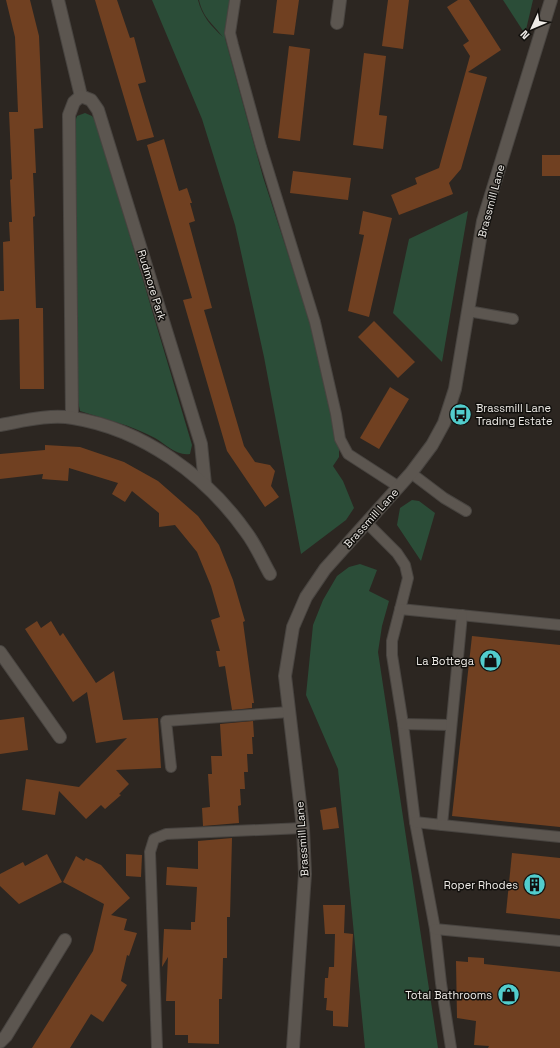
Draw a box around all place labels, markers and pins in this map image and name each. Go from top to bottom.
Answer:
bus stop icon: Brassmill Lane Trading Estate [447,401,473,427]
place label: Brassmill Lane Trading Estate [476,401,552,428]
shop icon: La Bottega [477,648,503,674]
place label: La Bottega [416,654,475,668]
building icon: Roper Rhodes [521,872,547,898]
place label: Roper Rhodes [444,878,518,892]
shop icon: Total Bathrooms [495,982,521,1008]
place label: Total Bathrooms [405,988,492,1002]

